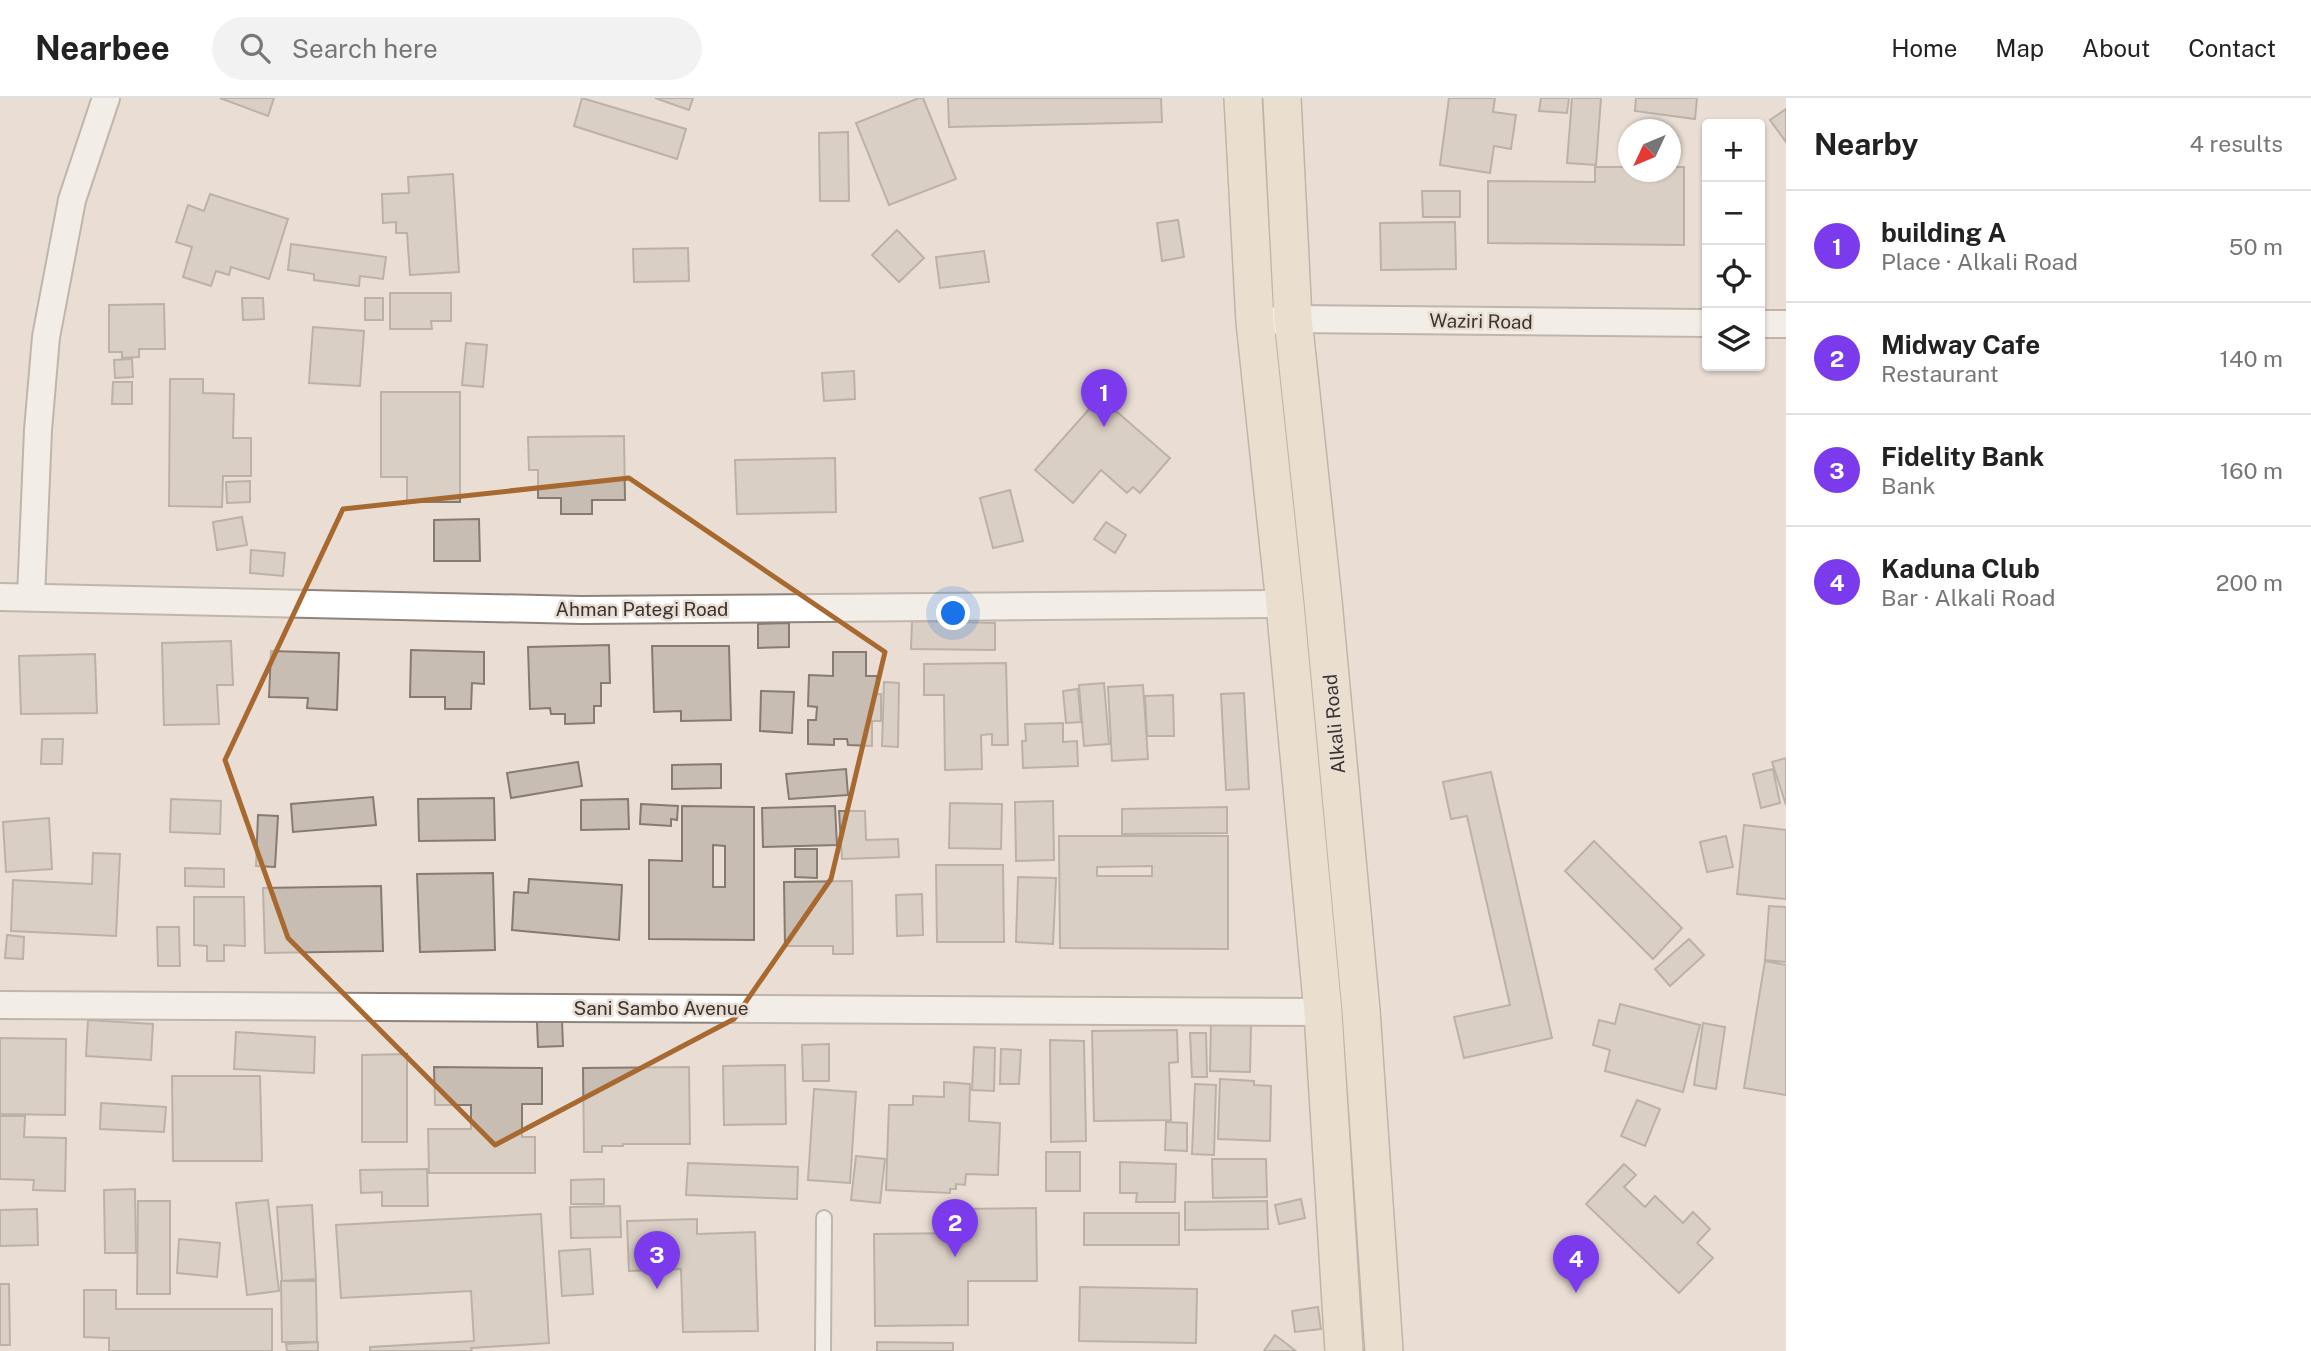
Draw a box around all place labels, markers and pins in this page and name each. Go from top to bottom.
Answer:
pin: 1 [1081,369,1127,427]
pin: 2 [932,1199,978,1257]
pin: 3 [634,1231,680,1289]
pin: 4 [1553,1235,1599,1293]

